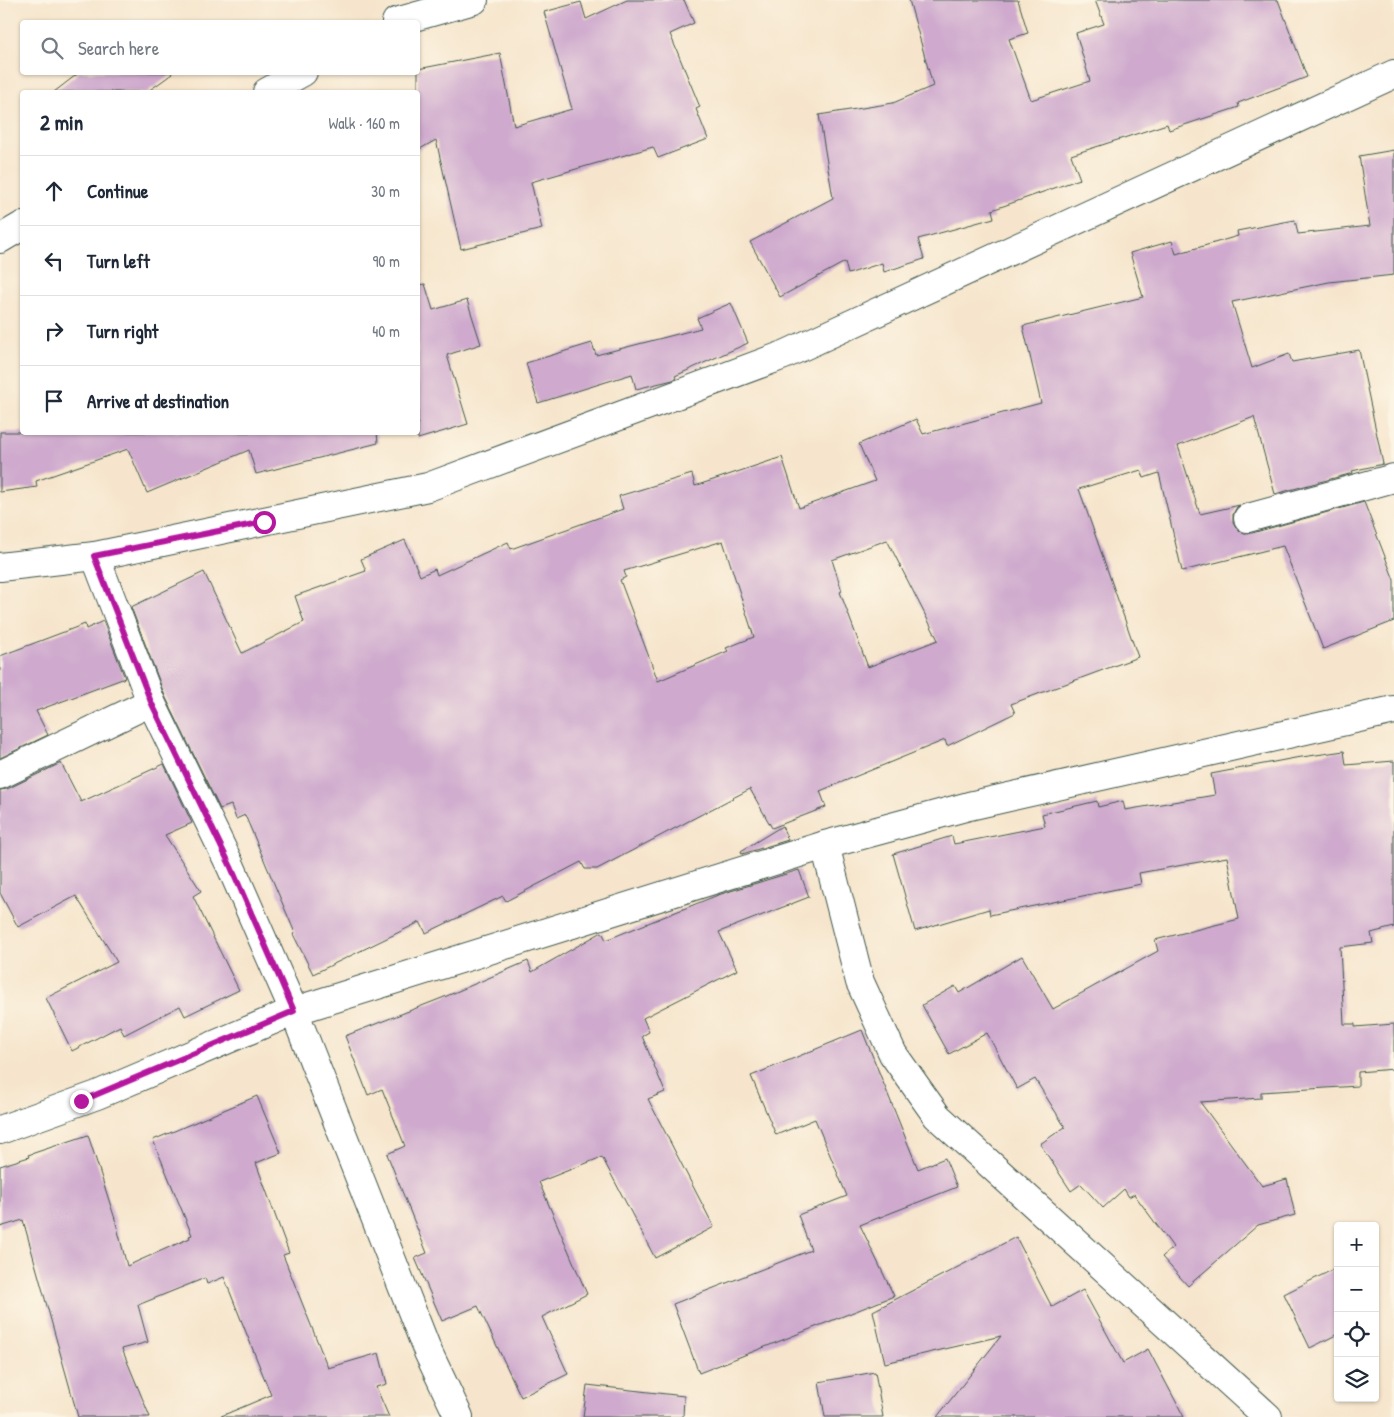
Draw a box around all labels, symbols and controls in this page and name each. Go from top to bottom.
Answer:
search box [20,20,420,75]
icon: search [38,34,66,62]
text: Search here [78,35,159,61]
text: 2 min [40,108,83,137]
text: Walk · 160 m [328,112,400,134]
icon: ahead [40,177,68,205]
text: Continue [87,178,148,204]
text: 30 m [371,180,400,202]
icon: left [40,247,68,275]
text: Turn left [87,248,150,274]
text: 90 m [372,250,400,272]
icon: right [40,317,68,345]
text: Turn right [87,318,158,344]
text: 40 m [372,320,400,342]
icon: arrive [40,387,68,415]
text: Arrive at destination [87,388,229,414]
route start [253,511,276,534]
route end [70,1090,93,1113]
map controls [1334,1222,1379,1402]
button: + [1334,1222,1379,1267]
button: − [1334,1267,1379,1312]
button: locate [1334,1312,1379,1357]
button: layers [1334,1357,1379,1402]

